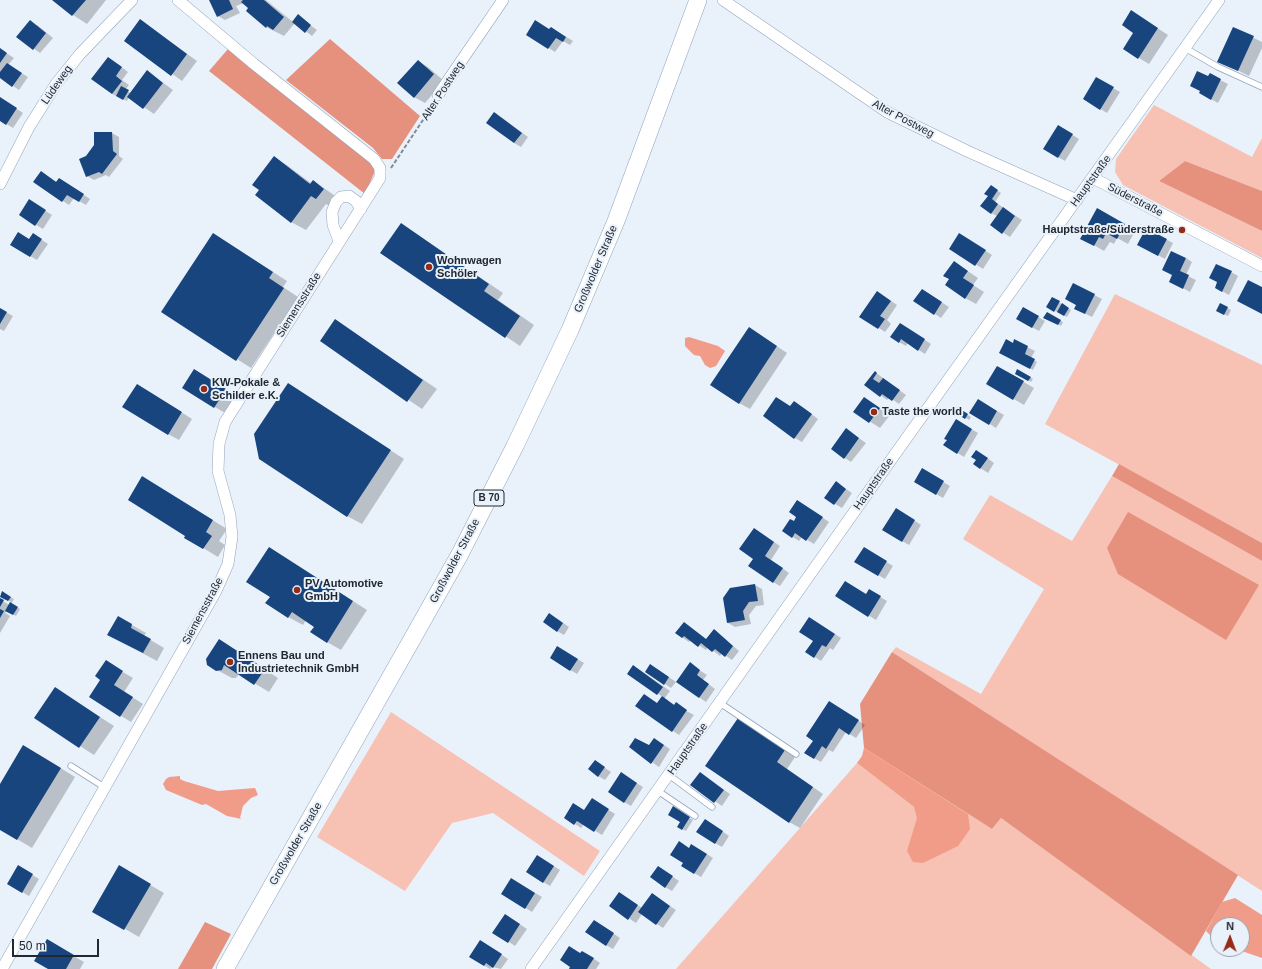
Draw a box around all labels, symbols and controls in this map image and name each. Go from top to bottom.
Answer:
street label: Alter Postweg [419,59,467,123]
street label: Lüdeweg [39,63,75,107]
street label: Alter Postweg [870,97,936,141]
street label: Hauptstraße [1068,153,1114,209]
street label: Süderstraße [1105,180,1165,220]
street label: Großwolder Straße [572,223,620,315]
place label: Hauptstraße/Süderstraße [1043,223,1174,237]
marker: Hauptstraße/Süderstraße [1177,225,1187,235]
place label: Wohnwagen Schöler [437,254,502,280]
marker: Wohnwagen Schöler [424,262,434,272]
street label: Siemensstraße [274,270,324,340]
place label: KW-Pokale & Schilder e.K. [212,376,280,402]
marker: KW-Pokale & Schilder e.K. [199,384,209,394]
place label: Taste the world [882,405,962,419]
marker: Taste the world [869,407,879,417]
street label: Hauptstraße [851,455,897,513]
road number: B 70 [474,490,504,506]
street label: Großwolder Straße [427,517,483,605]
street label: Siemensstraße [180,575,226,647]
place label: PV Automotive GmbH [305,577,383,603]
marker: PV Automotive GmbH [292,585,302,595]
place label: Ennens Bau und Industrietechnik GmbH [238,649,359,675]
marker: Ennens Bau und Industrietechnik GmbH [225,657,235,667]
street label: Hauptstraße [665,720,711,778]
street label: Großwolder Straße [267,800,325,888]
north arrow [1210,917,1250,957]
text: N [1226,920,1234,932]
scale bar [14,931,101,957]
text: 50 m [19,939,46,953]

